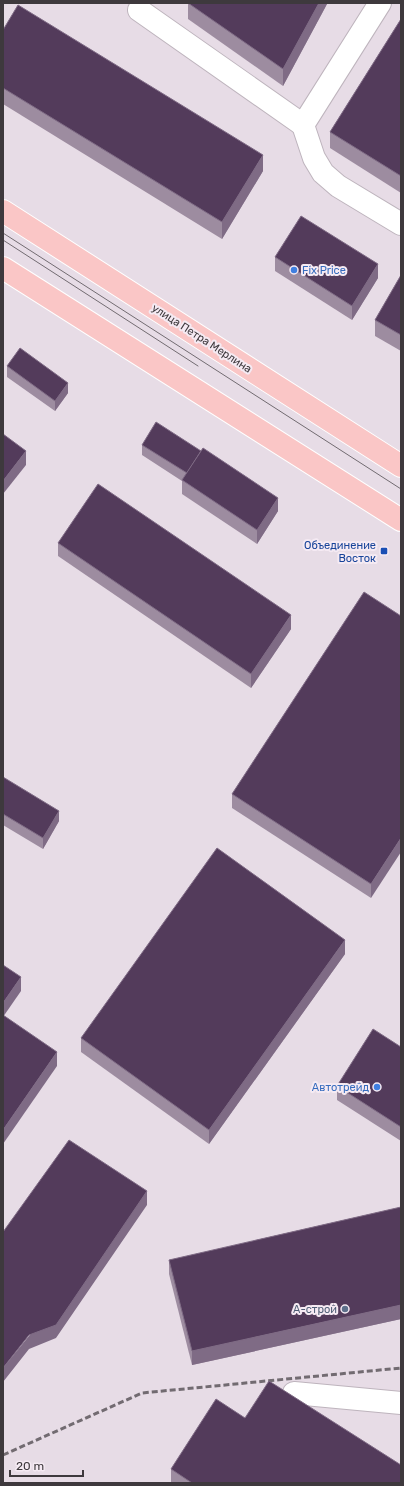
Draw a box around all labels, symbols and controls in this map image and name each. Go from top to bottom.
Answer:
place label: Fix Price [302,264,346,277]
marker: Fix Price [289,265,299,275]
street label: улица Петра Мерлина [149,301,254,376]
place label: Объединение Восток [304,539,376,565]
marker: Объединение Восток [379,546,389,556]
place label: Автотрейд [312,1081,369,1094]
marker: Автотрейд [372,1082,382,1092]
place label: А-строй [293,1303,337,1316]
marker: А-строй [340,1304,350,1314]
scale bar [10,1452,83,1478]
text: 20 m [16,1459,44,1473]

